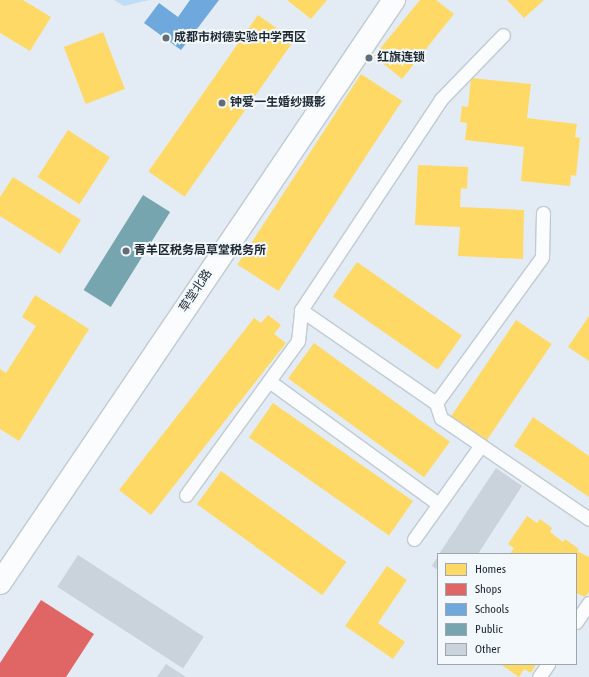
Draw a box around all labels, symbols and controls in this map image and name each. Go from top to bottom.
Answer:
place label: 成都市树德实验中学西区 [174,31,306,45]
marker: 成都市树德实验中学西区 [161,33,171,43]
place label: 红旗连锁 [377,51,425,65]
marker: 红旗连锁 [364,53,374,63]
place label: 钟爱一生婚纱摄影 [230,96,326,110]
marker: 钟爱一生婚纱摄影 [217,98,227,108]
place label: 青羊区税务局草堂税务所 [134,244,266,258]
marker: 青羊区税务局草堂税务所 [121,246,131,256]
street label: 草堂北路 [177,267,215,315]
legend [437,553,577,665]
text: Homes [475,562,506,576]
text: Shops [475,582,501,596]
text: Schools [475,602,509,616]
text: Public [475,622,503,636]
text: Other [475,642,500,656]

